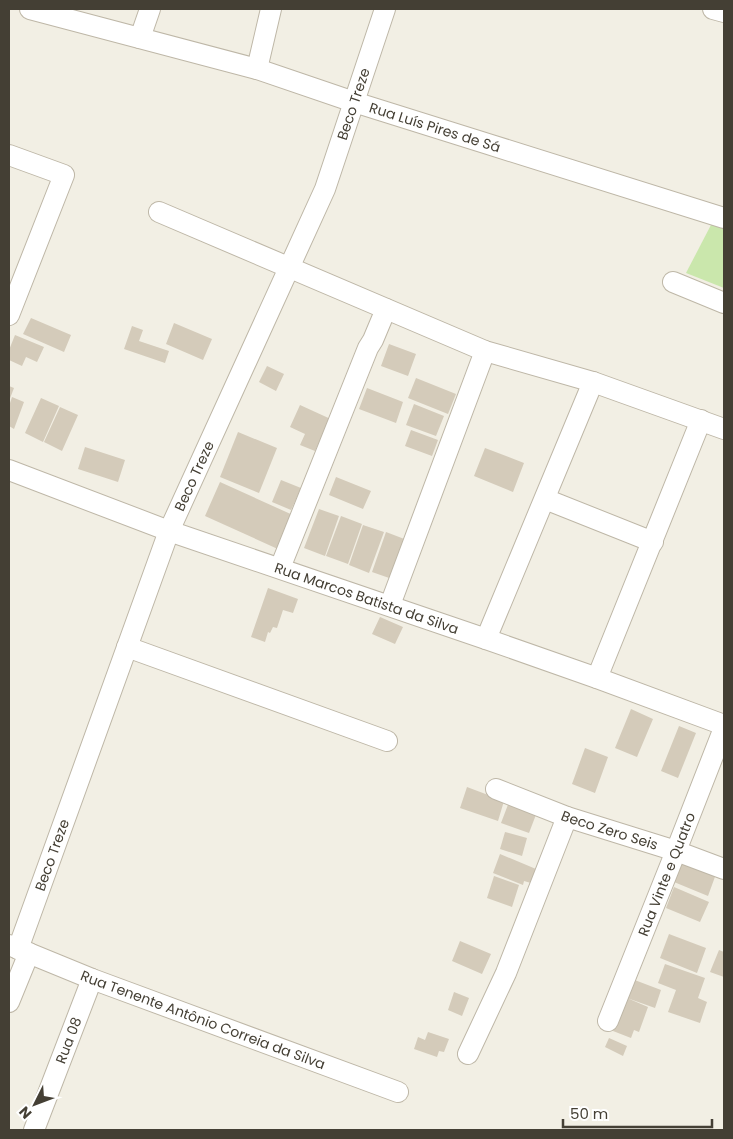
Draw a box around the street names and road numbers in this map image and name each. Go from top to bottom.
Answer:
street label: Beco Treze [332,65,375,143]
street label: Rua Luís Pires de Sá [367,97,503,157]
street label: Beco Treze [169,437,219,514]
street label: Rua Marcos Batista da Silva [272,558,461,639]
street label: Beco Zero Seis [558,806,661,855]
street label: Rua Vinte e Quatro [633,810,700,939]
street label: Beco Treze [30,816,74,894]
street label: Rua Tenente Antônio Correia da Silva [78,965,328,1074]
street label: Rua 08 [50,1014,86,1067]

